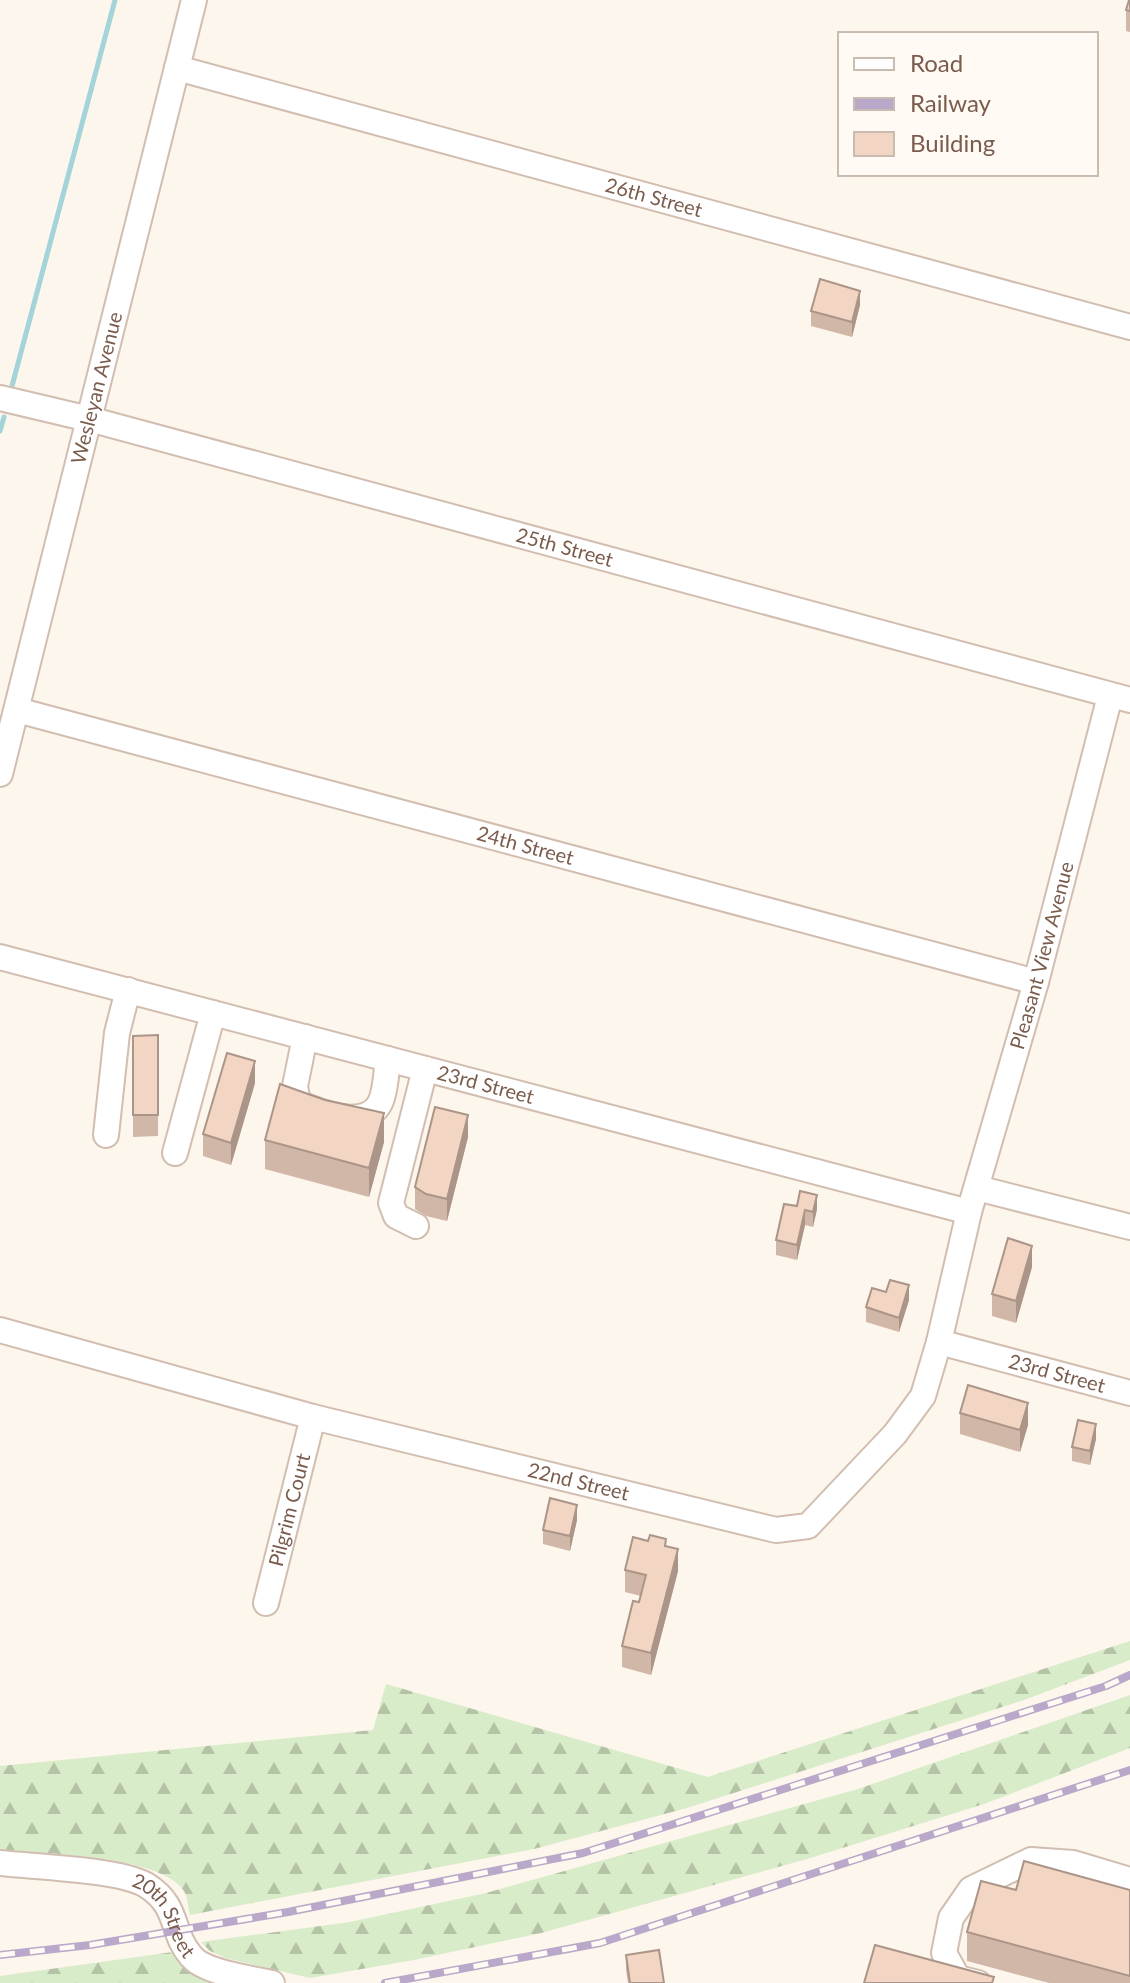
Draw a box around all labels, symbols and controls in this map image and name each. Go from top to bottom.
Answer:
legend [838,32,1098,176]
text: Road [910,48,963,77]
text: Railway [910,88,992,117]
text: Building [910,128,995,157]
street label: 26th Street [603,172,705,221]
street label: Wesleyan Avenue [65,309,126,466]
street label: 25th Street [514,522,616,571]
street label: 24th Street [474,820,577,869]
street label: Pleasant View Avenue [1004,859,1078,1052]
street label: 23rd Street [435,1060,537,1108]
street label: 23rd Street [1006,1348,1108,1397]
street label: Pilgrim Court [263,1451,314,1569]
street label: 22nd Street [526,1457,632,1505]
street label: 20th Street [129,1867,201,1962]

